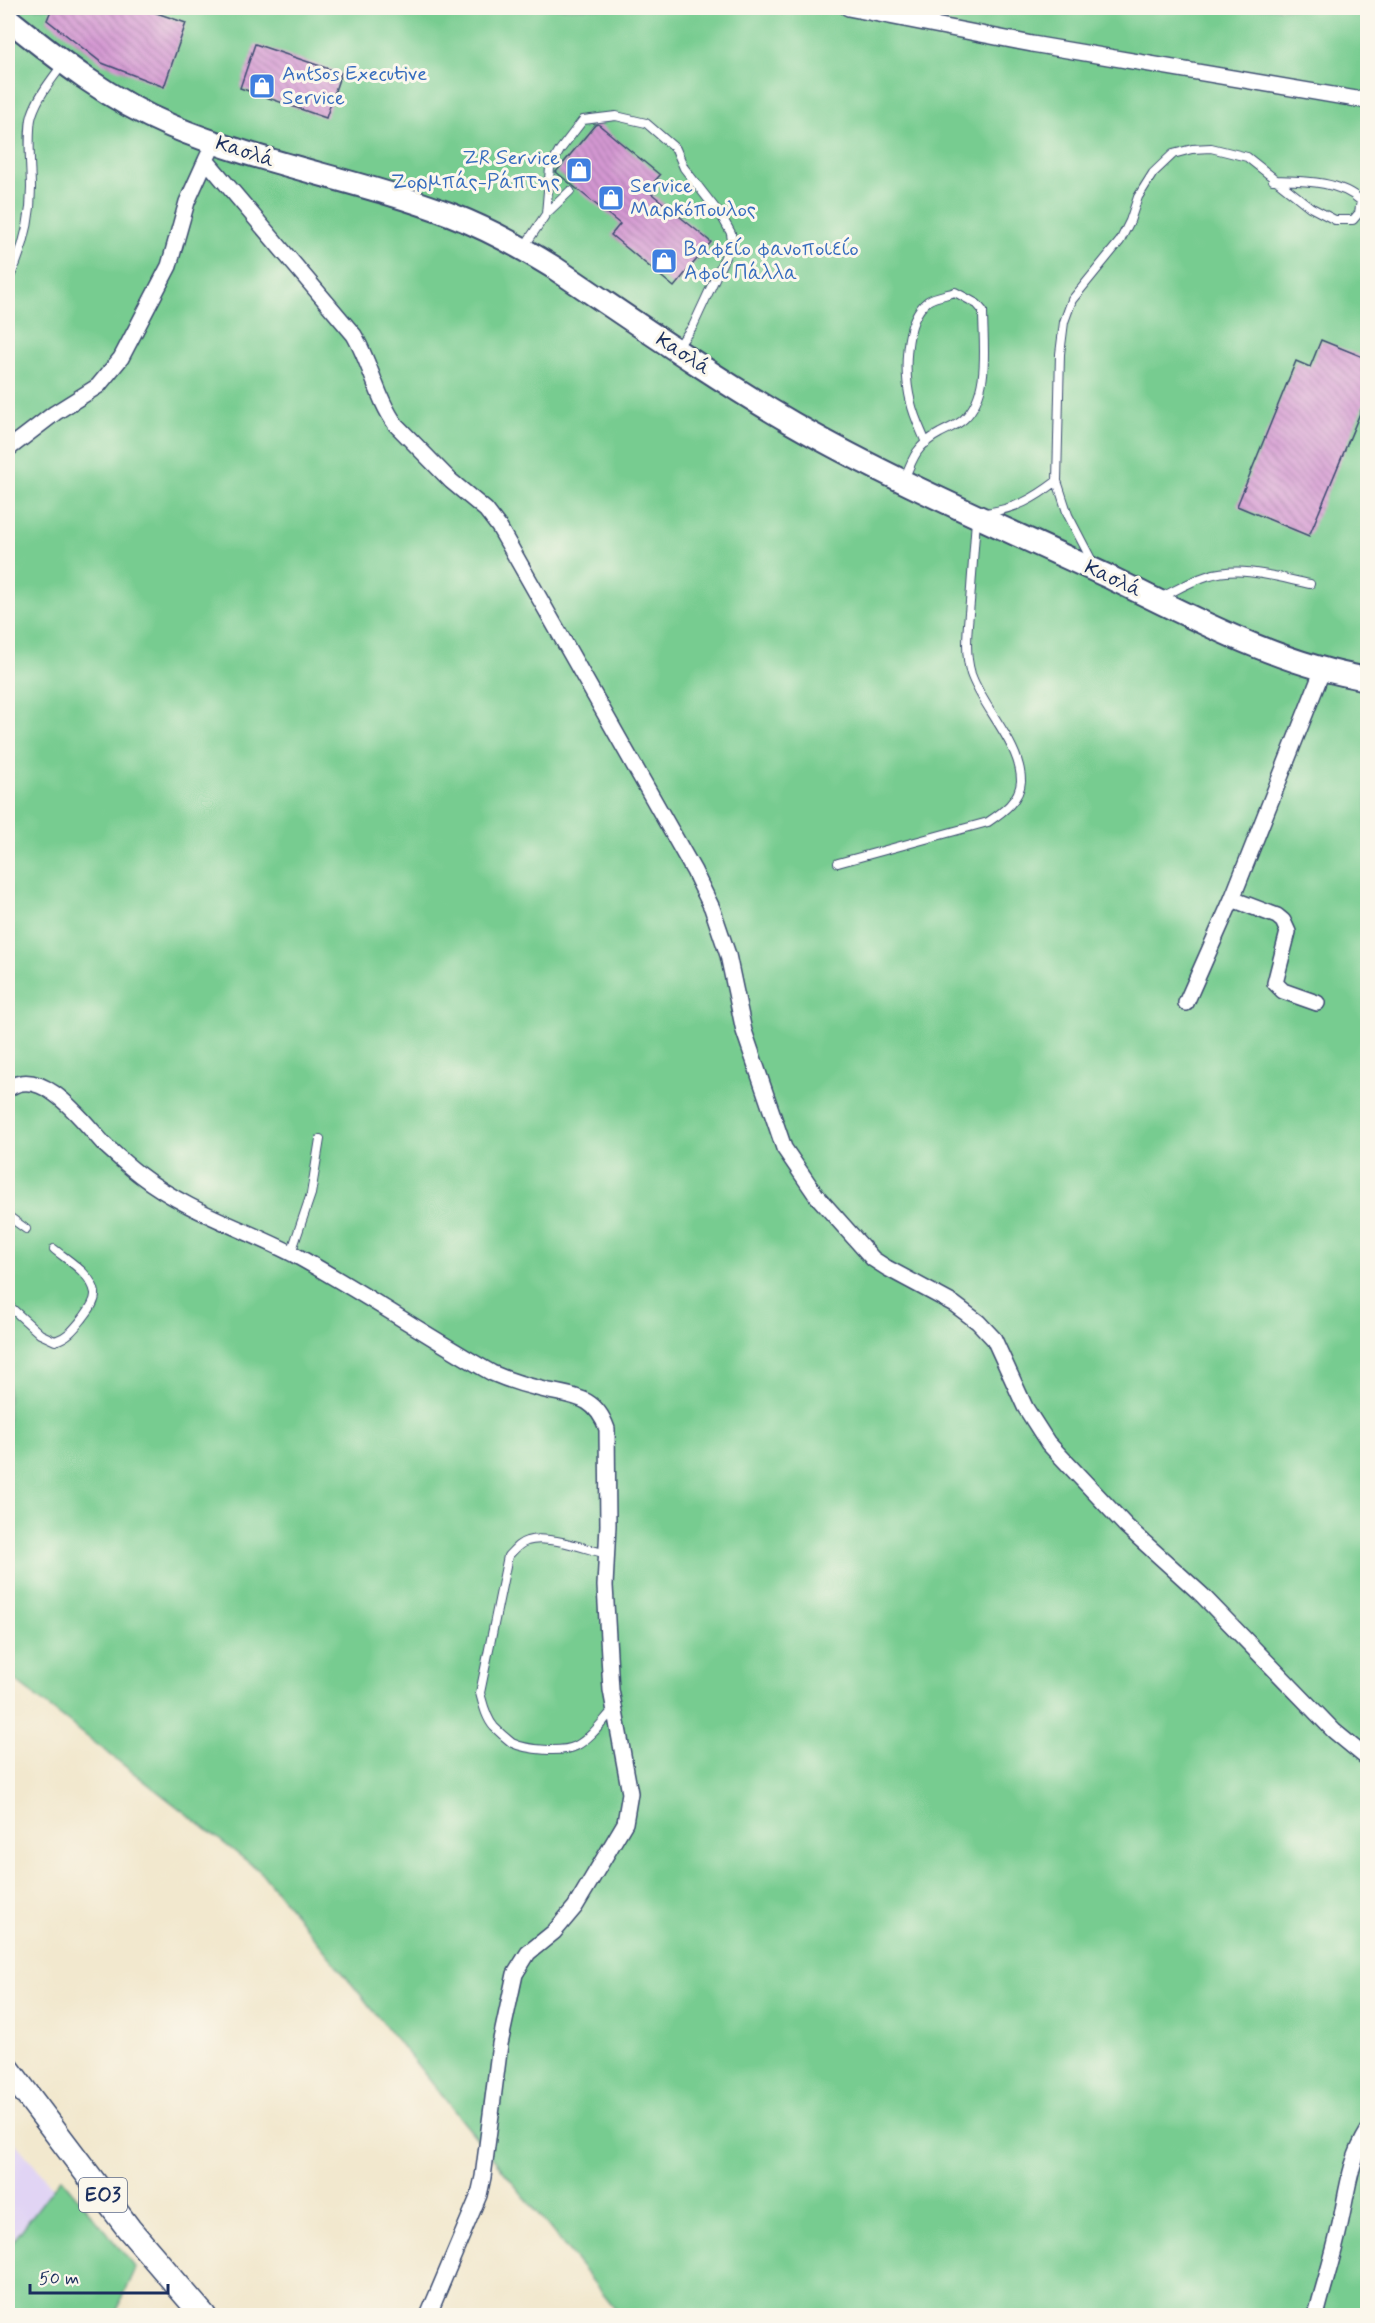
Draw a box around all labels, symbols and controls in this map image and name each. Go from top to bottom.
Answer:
place label: Antsos Executive Service [282,60,427,112]
shop icon: Antsos Executive Service [247,71,277,101]
street label: Κασλά [212,129,278,175]
place label: ZR Service Ζορμπάς-Ράπτης [391,144,560,196]
shop icon: ZR Service Ζορμπάς-Ράπτης [564,155,594,185]
place label: Service Μαρκόπουλος [630,172,756,224]
shop icon: Service Μαρκόπουλος [596,183,626,213]
place label: Βαφείο φανοποιείο Αφοί Πάλλα [684,235,859,287]
shop icon: Βαφείο φανοποιείο Αφοί Πάλλα [649,246,679,276]
street label: Κασλά [650,326,716,382]
street label: Κασλά [1080,554,1146,604]
road number: ΕΟ3 [79,2178,127,2212]
scale bar [30,2257,168,2295]
text: 50 m [39,2267,79,2291]

